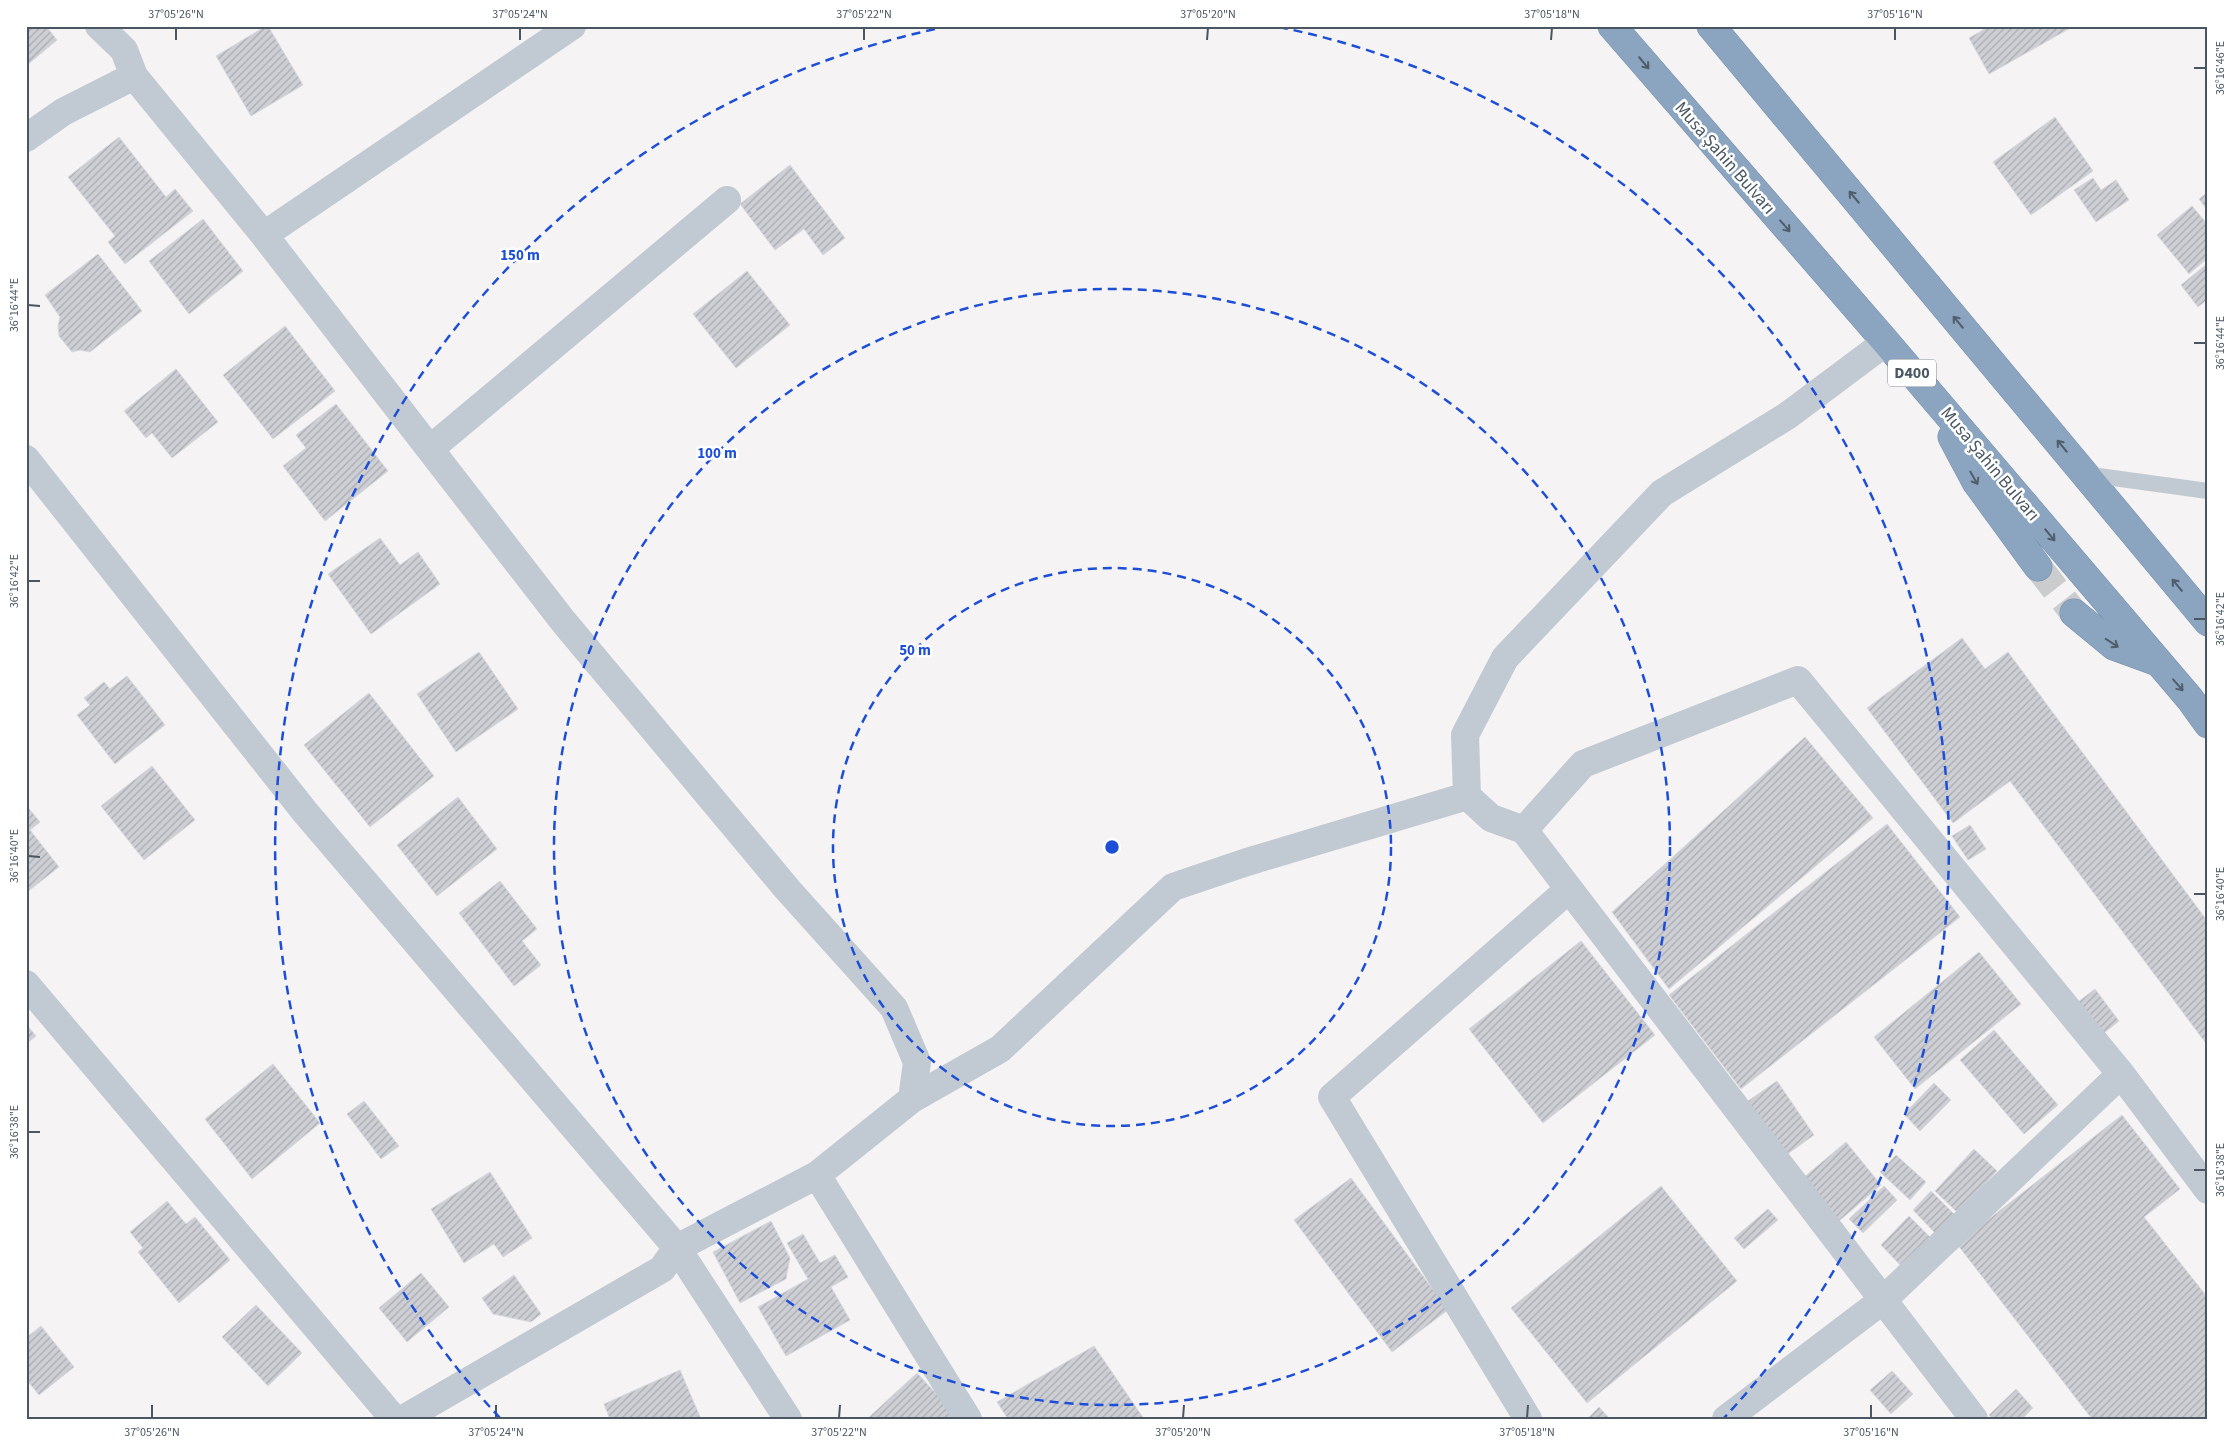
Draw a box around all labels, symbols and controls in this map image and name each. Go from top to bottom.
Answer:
text: 37°05'26"N [148,6,204,23]
text: 37°05'24"N [492,6,548,23]
text: 37°05'22"N [836,6,892,23]
text: 37°05'20"N [1180,6,1236,23]
text: 37°05'18"N [1524,6,1580,23]
text: 37°05'16"N [1867,6,1923,23]
text: 36°16'46"E [2212,41,2229,95]
one-way arrow [1638,57,1649,70]
street label: Musa Şahin Bulvarı [1669,96,1781,220]
one-way arrow [1848,191,1859,204]
one-way arrow [1779,219,1790,232]
text: 150 m [500,245,540,266]
text: 36°16'44"E [6,278,23,332]
one-way arrow [1952,315,1963,328]
text: 36°16'44"E [2212,316,2229,370]
road number: D400 [1888,359,1936,386]
street label: Musa Şahin Bulvarı [1935,401,2045,527]
one-way arrow [2056,440,2067,453]
text: 100 m [697,443,737,464]
one-way arrow [1970,471,1980,485]
one-way arrow [2045,528,2056,541]
text: 36°16'42"E [6,554,23,608]
one-way arrow [2171,579,2182,592]
text: 36°16'42"E [2212,592,2229,646]
one-way arrow [2104,639,2118,649]
text: 50 m [899,640,931,661]
one-way arrow [2173,678,2184,691]
text: 36°16'40"E [6,829,23,883]
centre of rings [1103,838,1121,856]
text: 36°16'40"E [2212,867,2229,921]
text: 36°16'38"E [6,1105,23,1159]
text: 36°16'38"E [2212,1143,2229,1197]
text: 37°05'26"N [124,1424,180,1441]
text: 37°05'24"N [468,1424,524,1441]
text: 37°05'22"N [811,1424,867,1441]
text: 37°05'20"N [1155,1424,1211,1441]
text: 37°05'18"N [1499,1424,1555,1441]
text: 37°05'16"N [1843,1424,1899,1441]

